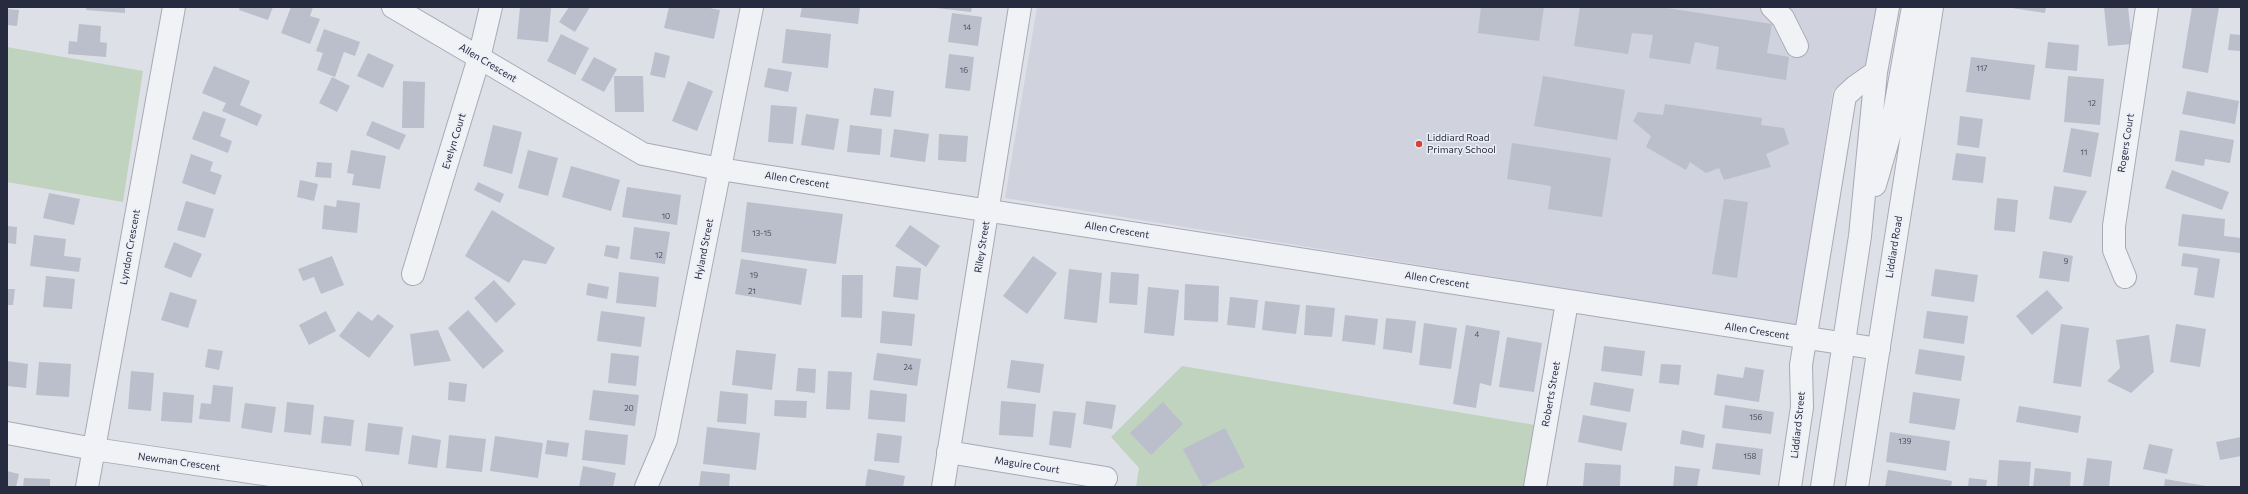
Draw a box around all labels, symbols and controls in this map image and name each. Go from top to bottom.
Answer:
house number: 14 [963,22,971,32]
street label: Allen Crescent [457,41,519,85]
house number: 117 [1976,63,1988,73]
house number: 16 [960,65,968,75]
house number: 12 [2088,98,2096,108]
street label: Evelyn Court [440,112,468,170]
street label: Rogers Court [2115,113,2137,173]
place label: Liddiard Road Primary School [1427,132,1496,156]
marker: Liddiard Road Primary School [1414,139,1424,149]
house number: 11 [2081,147,2087,157]
street label: Allen Crescent [764,169,830,191]
street label: Lyndon Crescent [117,208,143,286]
house number: 10 [662,211,670,221]
street label: Liddiard Road [1883,215,1905,279]
street label: Hyland Street [692,217,716,281]
street label: Allen Crescent [1084,219,1150,241]
street label: Riley Street [972,220,992,274]
house number: 13-15 [752,228,772,238]
house number: 12 [655,250,663,260]
house number: 9 [2064,256,2068,266]
street label: Allen Crescent [1404,269,1470,291]
house number: 19 [750,270,758,280]
house number: 21 [748,286,756,296]
street label: Allen Crescent [1724,320,1790,342]
house number: 4 [1475,329,1479,339]
street label: Roberts Street [1539,360,1563,428]
house number: 24 [903,362,913,372]
street label: Liddiard Street [1789,391,1807,459]
house number: 20 [624,403,634,413]
house number: 156 [1750,412,1762,422]
house number: 139 [1899,436,1911,446]
street label: Newman Crescent [137,450,221,474]
house number: 158 [1744,451,1756,461]
street label: Maguire Court [994,454,1060,476]

